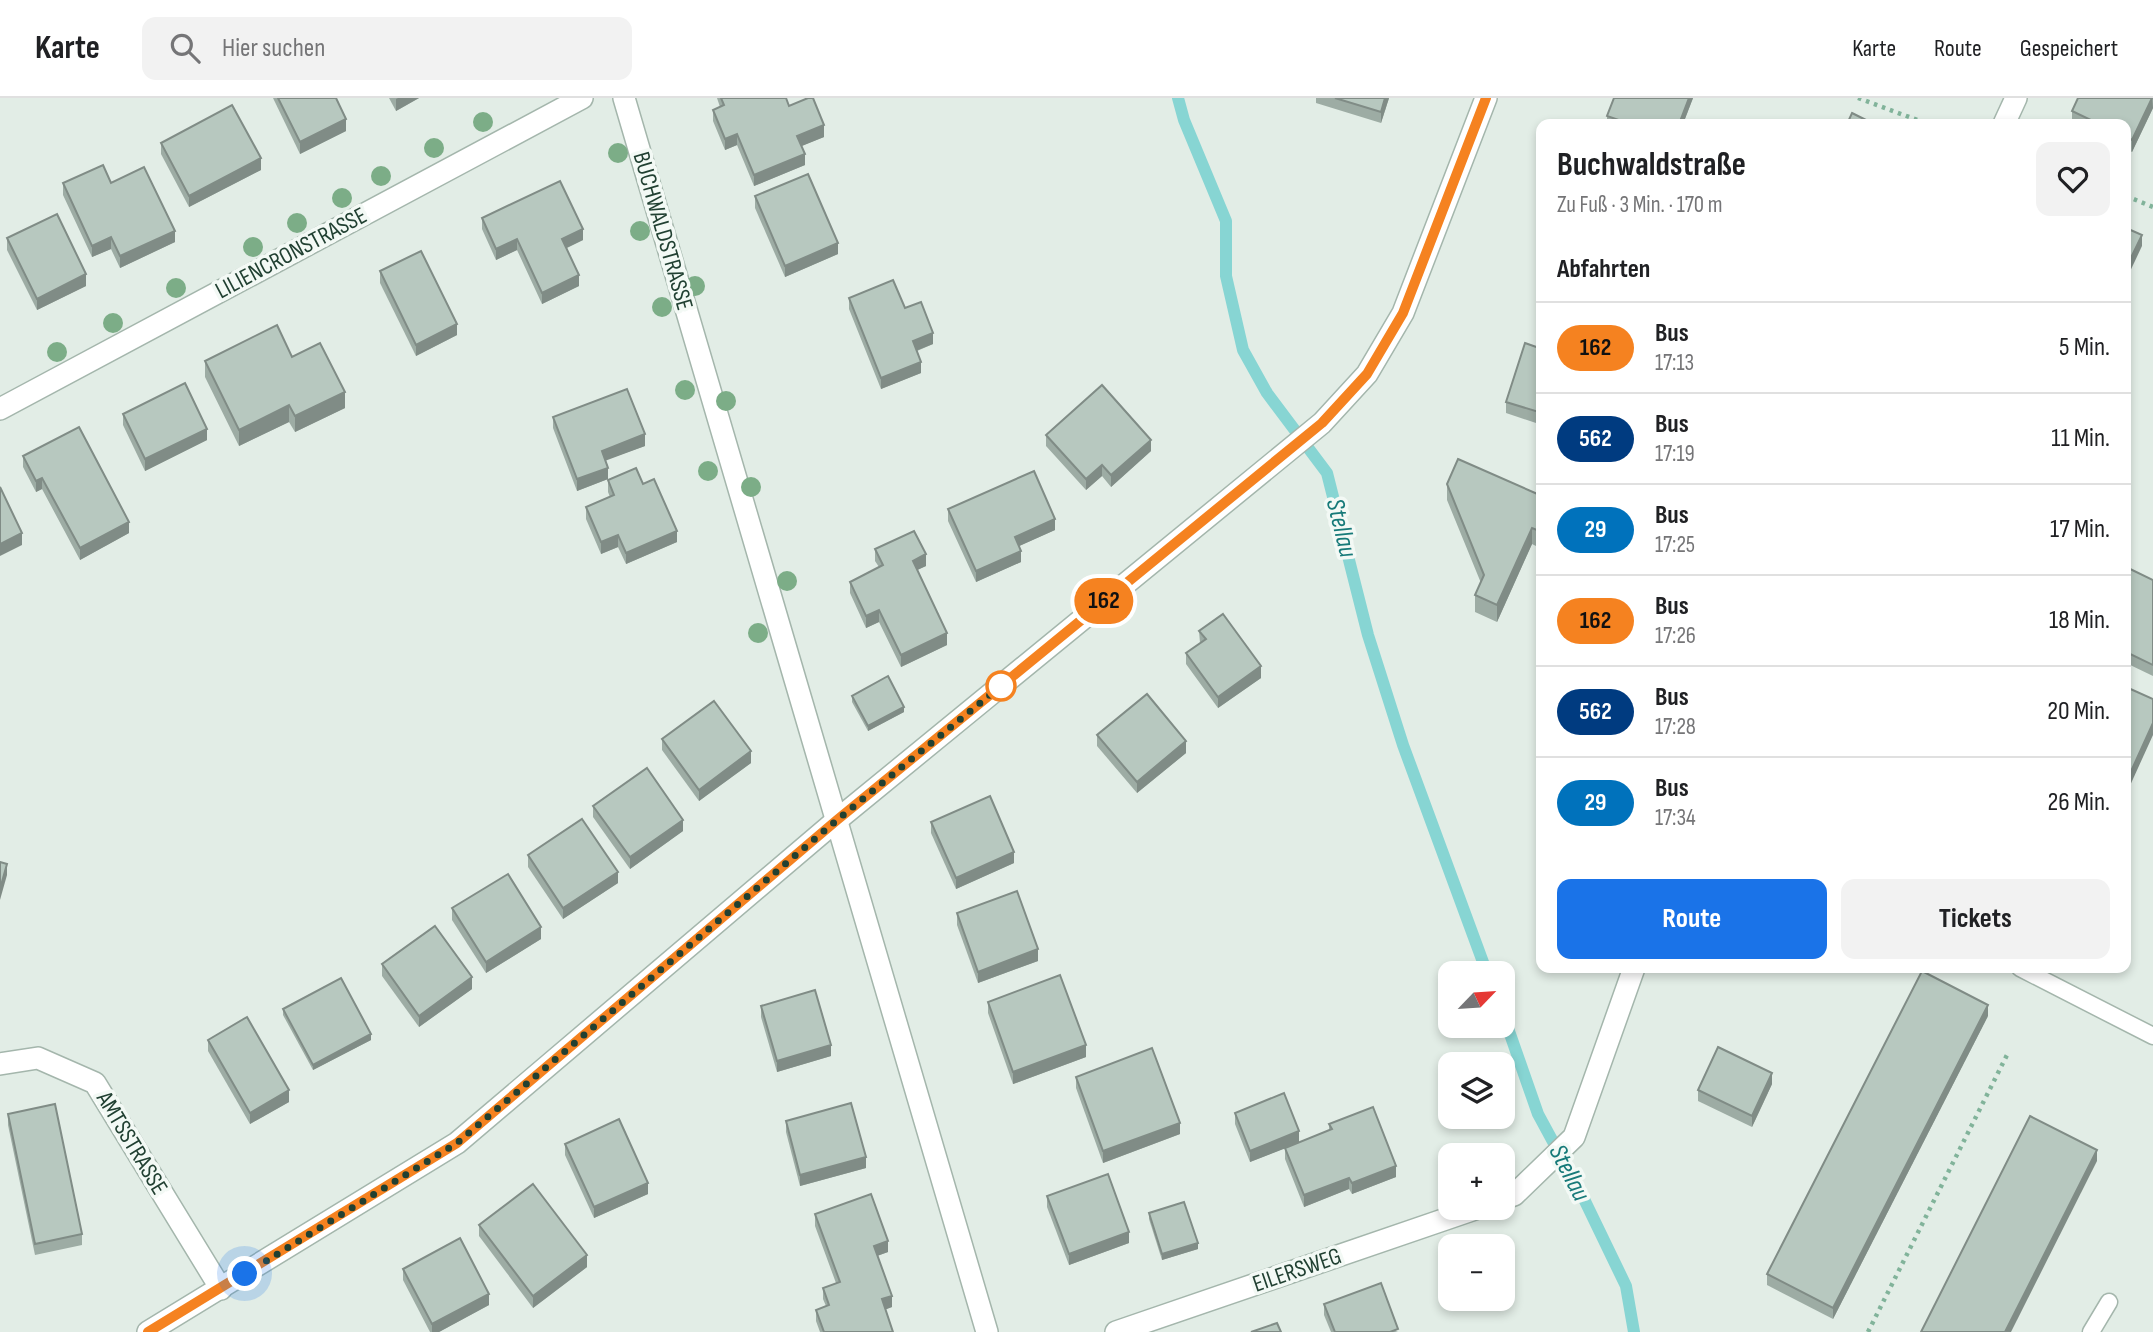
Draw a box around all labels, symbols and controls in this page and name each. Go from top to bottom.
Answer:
search box [142,17,632,80]
text: Karte [35,28,100,68]
icon: search [166,29,204,67]
text: Hier suchen [222,33,325,64]
text: Karte [1852,34,1896,63]
text: Route [1934,34,1982,63]
text: Gespeichert [2020,34,2118,63]
button: heart [2036,142,2110,216]
text: Buchwaldstraße [1557,145,1746,185]
street label: BUCHWALDSTRASSE [627,149,699,313]
text: Zu Fuß · 3 Min. · 170 m [1557,191,1723,219]
street label: LILIENCRONSTRASSE [210,201,372,305]
text: Abfahrten [1557,254,1650,285]
text: Bus [1655,318,1689,349]
text: 5 Min. [2059,332,2110,363]
text: 162 [1580,333,1611,362]
text: 17:13 [1655,349,1694,377]
text: Bus [1655,409,1689,440]
text: 11 Min. [2051,423,2110,454]
text: 562 [1579,424,1612,453]
text: 17:19 [1655,440,1695,468]
water label: Stellau [1319,495,1363,561]
text: Bus [1655,500,1689,531]
text: 17 Min. [2050,514,2110,545]
text: 29 [1585,515,1606,544]
text: 17:25 [1655,531,1695,559]
line badge: 162 [1064,578,1144,624]
text: 162 [1088,586,1120,615]
text: Bus [1655,591,1689,622]
text: 18 Min. [2049,605,2110,636]
text: 162 [1580,606,1611,635]
text: 17:26 [1655,622,1696,650]
unlabelled marker [986,671,1016,701]
text: Bus [1655,682,1689,713]
text: 20 Min. [2047,696,2110,727]
text: 562 [1579,697,1612,726]
text: 17:28 [1655,713,1696,741]
text: Bus [1655,773,1689,804]
text: 26 Min. [2047,787,2110,818]
text: 29 [1585,788,1606,817]
text: 17:34 [1655,804,1696,832]
button: Route [1557,879,1827,959]
button: Tickets [1841,879,2110,959]
north arrow [1438,961,1516,1038]
map controls [1438,961,1515,1311]
button: layers [1438,1052,1515,1129]
street label: AMTSSTRASSE [89,1085,174,1200]
water label: Stellau [1542,1140,1596,1207]
button: + [1438,1143,1515,1220]
button: − [1438,1234,1515,1311]
street label: EILERSWEG [1249,1241,1345,1299]
your location [227,1256,262,1291]

